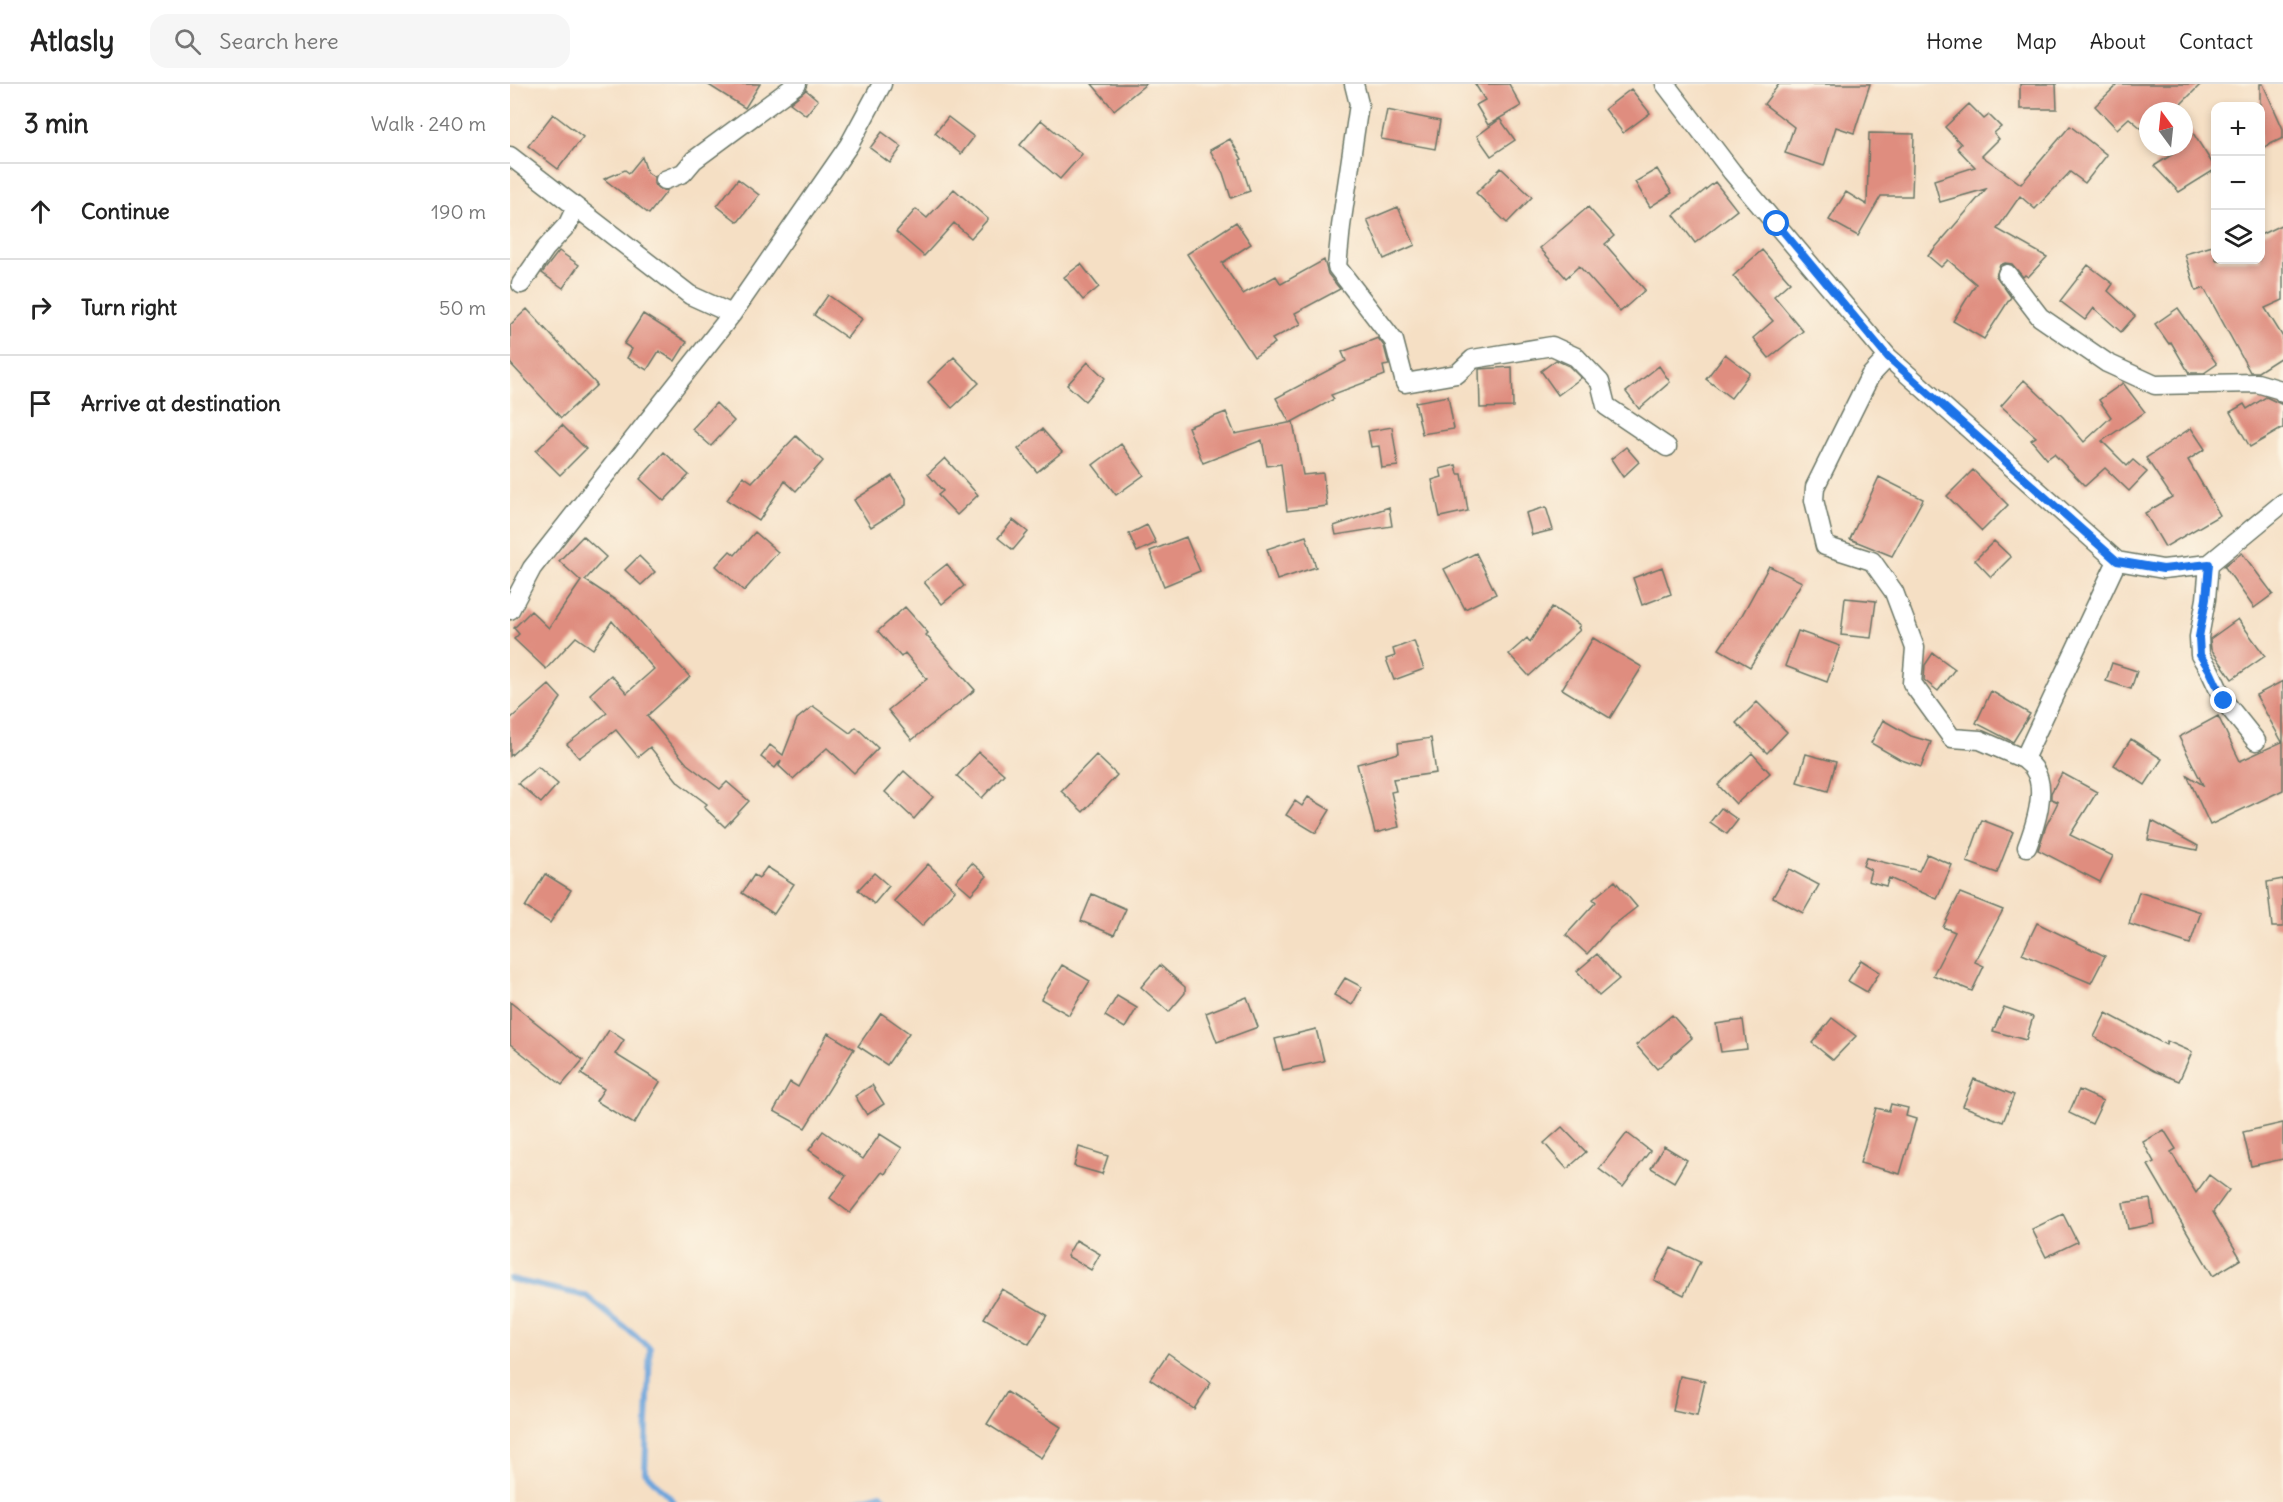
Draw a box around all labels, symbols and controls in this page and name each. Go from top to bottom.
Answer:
search box [150,14,570,68]
text: Atlasly [30,23,114,59]
icon: search [171,25,204,58]
text: Search here [219,27,339,55]
text: Home [1926,28,1983,55]
text: Map [2016,28,2057,55]
text: About [2090,28,2146,55]
text: Contact [2179,28,2253,55]
north arrow [2139,102,2193,156]
map controls [2211,102,2265,264]
button: + [2211,102,2265,156]
text: 3 min [24,107,89,140]
text: Walk · 240 m [371,111,486,136]
button: − [2211,156,2265,210]
icon: ahead [24,195,57,228]
text: Continue [81,197,170,225]
text: 190 m [431,199,486,224]
route start [1763,210,1789,236]
button: layers [2211,210,2265,264]
icon: right [24,291,57,324]
text: Turn right [81,293,177,321]
text: 50 m [439,295,486,320]
icon: arrive [24,387,57,420]
text: Arrive at destination [81,389,281,417]
route end [2210,687,2236,713]

